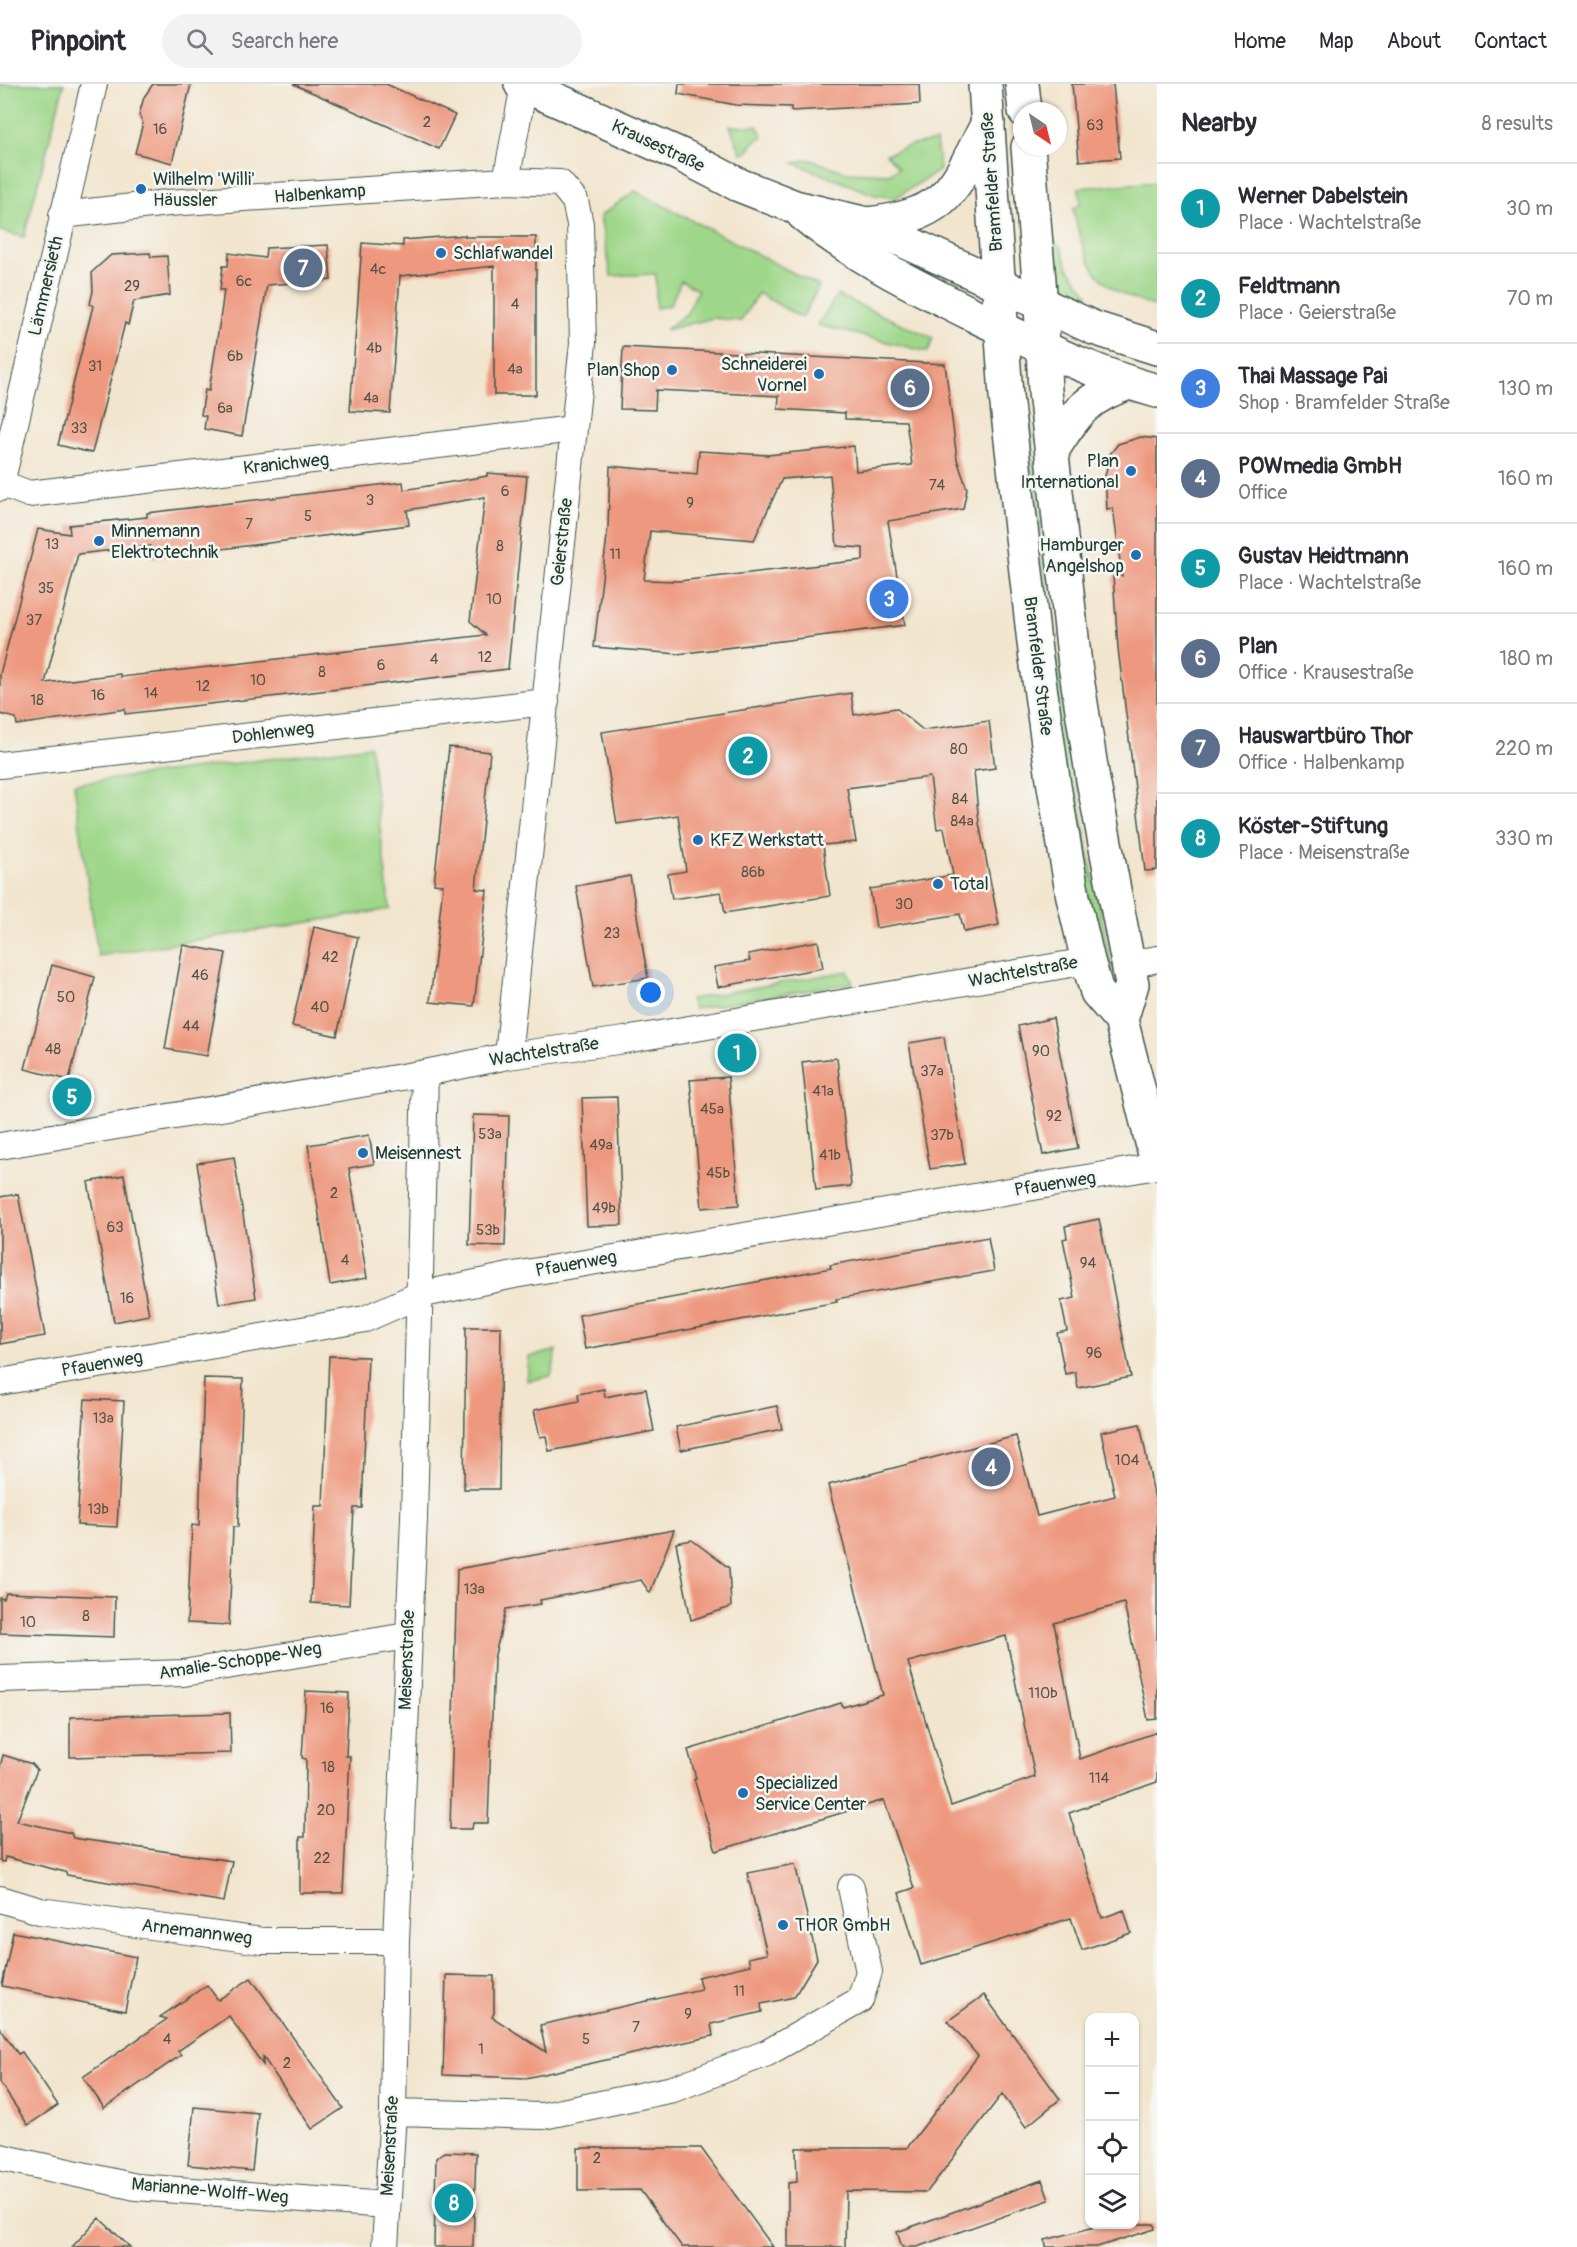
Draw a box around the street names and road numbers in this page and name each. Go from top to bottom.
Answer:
street label: Bramfelder Straße [976,111,1008,253]
street label: Krausestraße [608,114,708,178]
street label: Halbenkamp [273,179,367,209]
street label: Lämmersieth [23,234,69,338]
street label: Kranichweg [242,448,330,480]
street label: Geierstraße [546,497,578,587]
street label: Bramfelder Straße [1018,595,1058,737]
street label: Dohlenweg [231,717,315,749]
street label: Wachtelstraße [967,951,1080,993]
street label: Wachtelstraße [488,1032,600,1072]
street label: Pfauenweg [1013,1166,1097,1202]
street label: Pfauenweg [533,1246,619,1282]
street label: Pfauenweg [59,1346,145,1382]
street label: Meisenstraße [394,1609,420,1710]
street label: Amalie-Schoppe-Weg [157,1637,323,1685]
street label: Arnemannweg [140,1914,254,1950]
street label: Meisenstraße [376,2095,404,2197]
street label: Marianne-Wolff-Weg [130,2173,290,2209]

